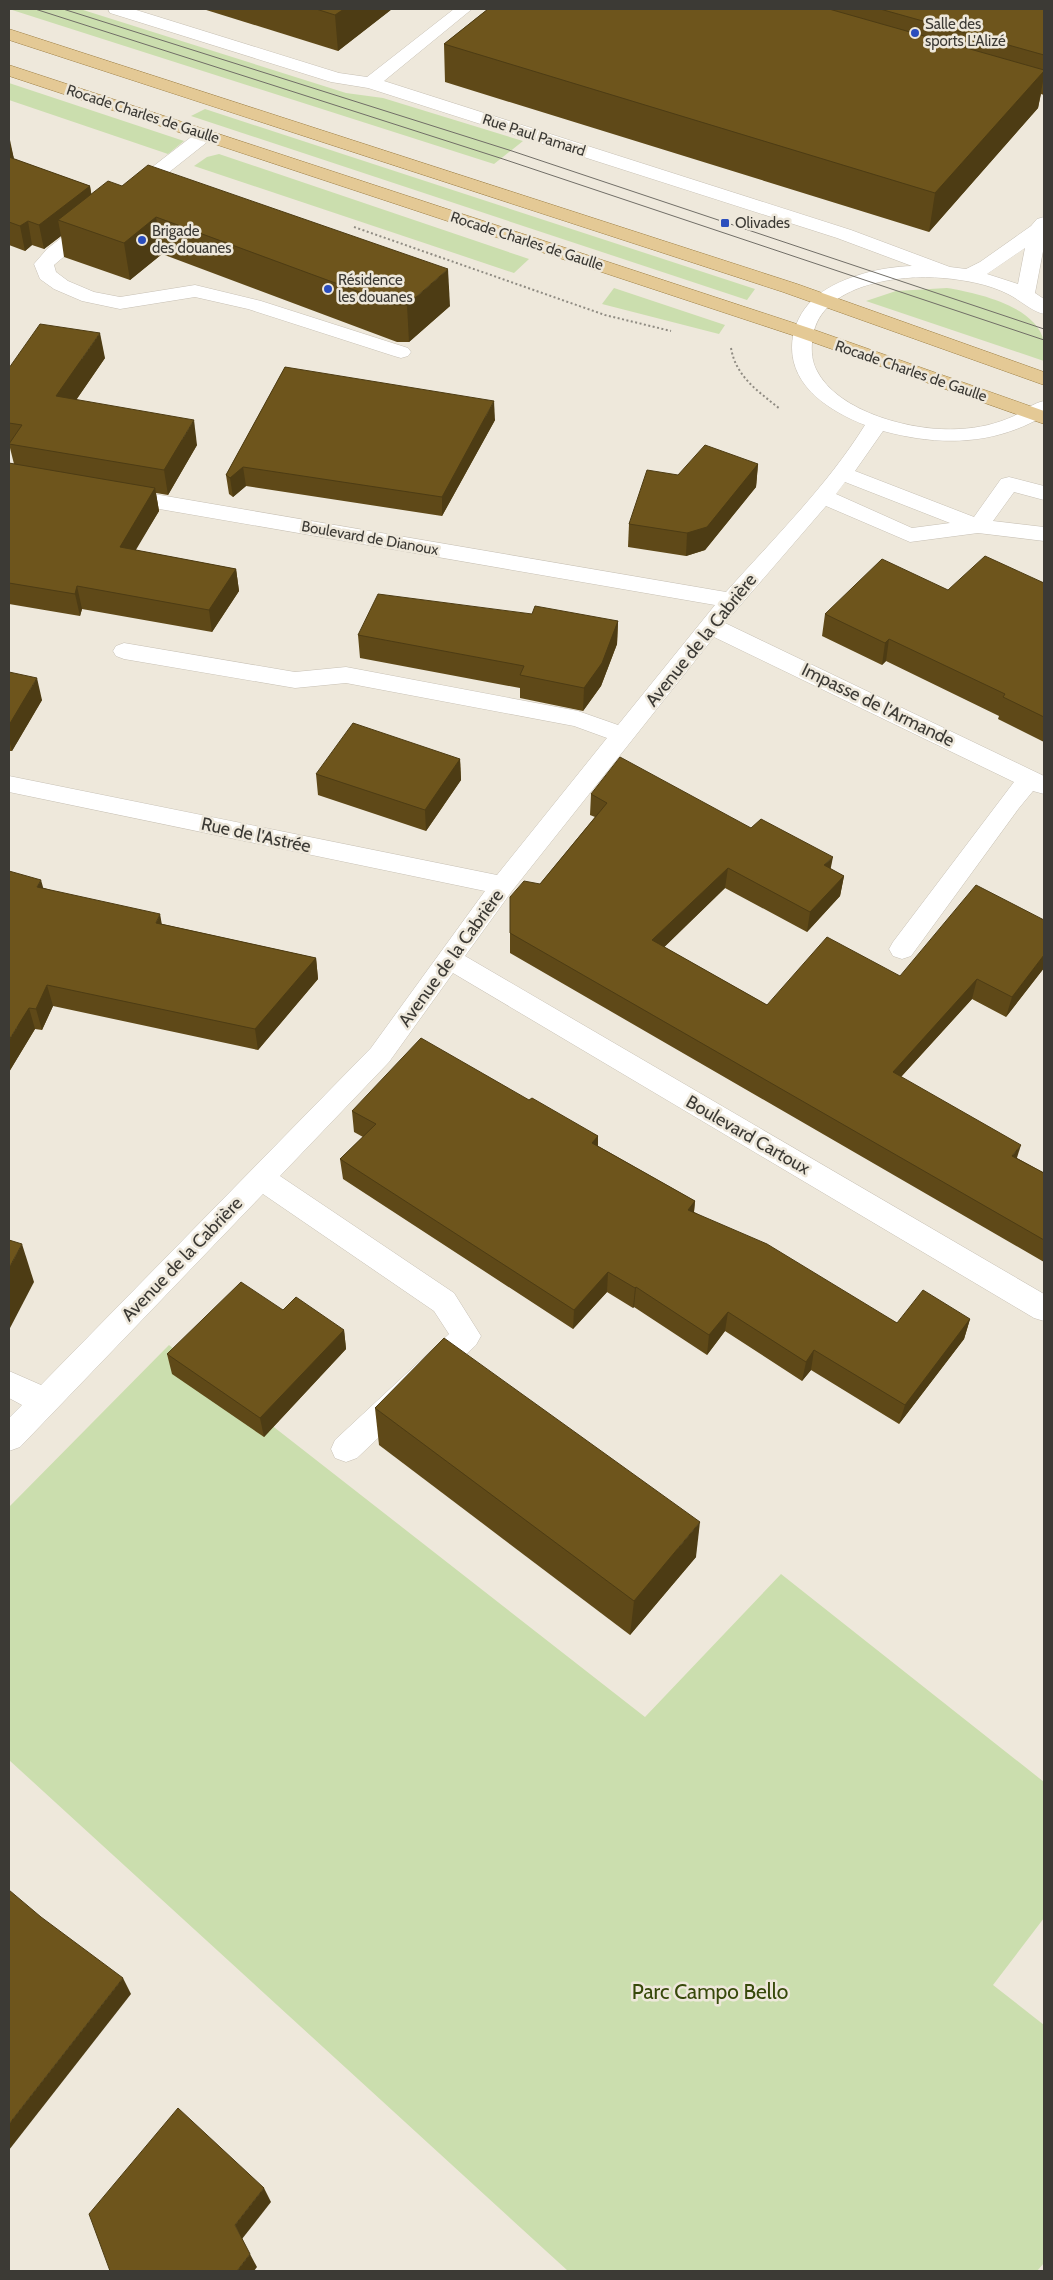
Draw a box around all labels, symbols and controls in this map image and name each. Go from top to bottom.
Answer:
place label: Salle des sports L'Alizé [925,15,1006,50]
marker: Salle des sports L'Alizé [909,27,921,39]
street label: Rocade Charles de Gaulle [64,81,222,147]
street label: Rue Paul Pamard [480,110,588,160]
street label: Rocade Charles de Gaulle [448,208,606,274]
place label: Olivades [735,214,790,232]
marker: Olivades [719,217,731,229]
place label: Brigade des douanes [152,222,232,257]
marker: Brigade des douanes [136,234,148,246]
place label: Résidence les douanes [338,271,413,306]
marker: Résidence les douanes [322,283,334,295]
street label: Rocade Charles de Gaulle [833,337,990,406]
street label: Boulevard de Dianoux [300,517,440,559]
street label: Avenue de la Cabrière [641,569,761,711]
street label: Impasse de l'Armande [798,658,958,752]
street label: Rue de l'Astrée [199,813,313,857]
street label: Avenue de la Cabrière [394,885,508,1031]
street label: Boulevard Cartoux [682,1091,814,1180]
street label: Avenue de la Cabrière [117,1192,247,1326]
park label: Parc Campo Bello [632,1979,788,2004]

